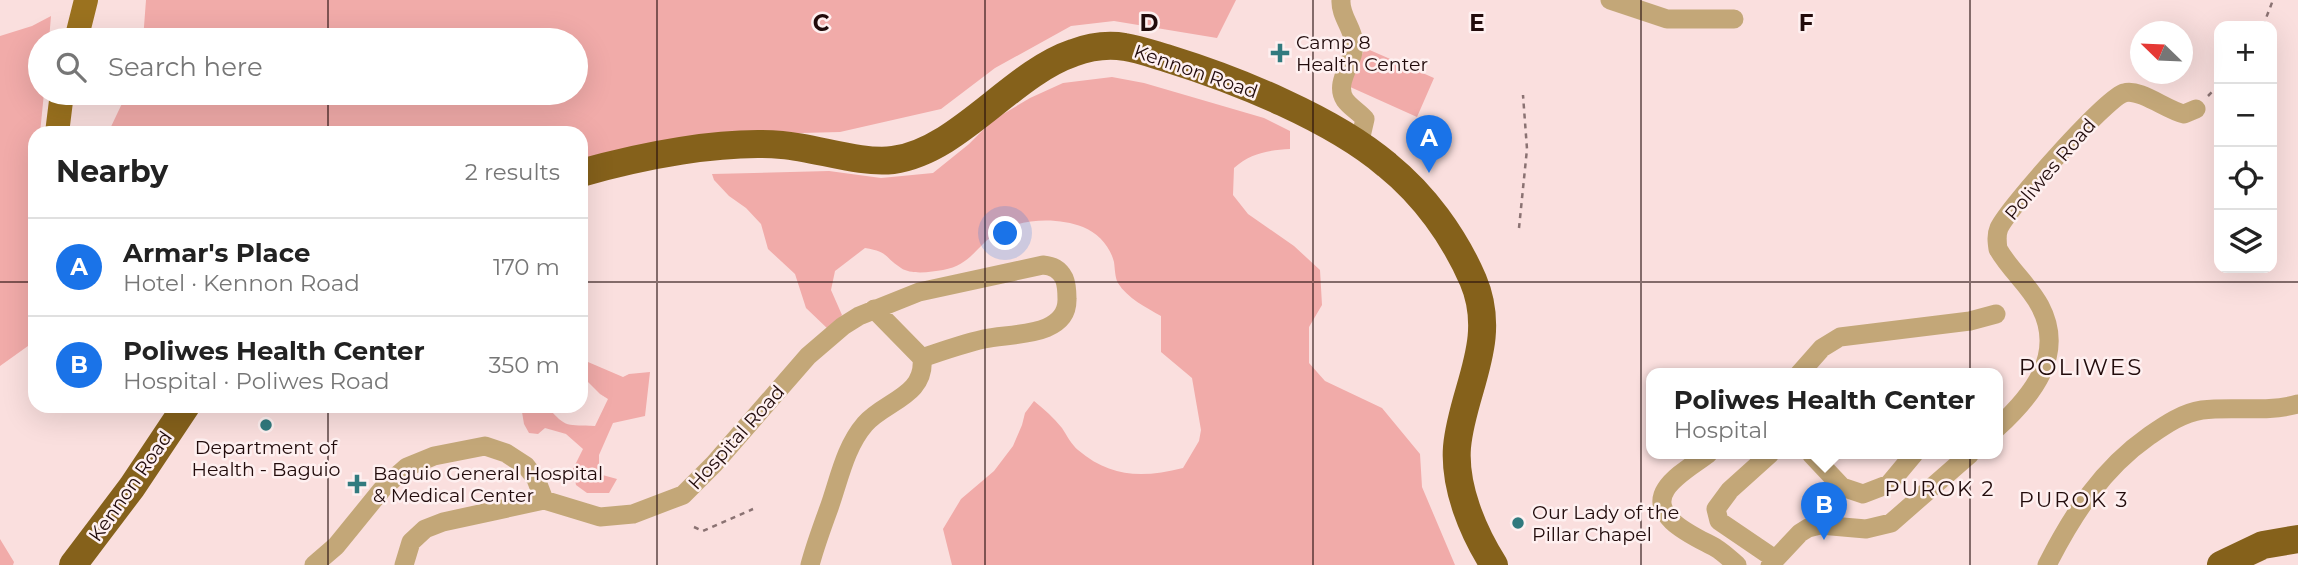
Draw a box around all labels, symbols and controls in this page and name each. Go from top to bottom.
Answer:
text: C [813,9,830,37]
text: D [1140,9,1159,37]
text: E [1469,9,1485,37]
text: F [1799,9,1814,37]
north arrow [2130,21,2193,84]
map controls [2214,21,2277,273]
button: + [2214,21,2277,84]
search box [28,28,588,105]
place label: Camp 8 Health Center [1296,31,1428,76]
street label: Kennon Road [1131,39,1261,103]
marker: Camp 8 Health Center [1270,43,1290,63]
icon: search [52,48,90,86]
text: Search here [108,51,263,83]
button: − [2214,84,2277,147]
street label: Poliwes Road [2000,114,2101,225]
pin: A [1406,115,1452,173]
button: locate [2214,147,2277,210]
text: Nearby [56,153,168,190]
text: 2 results [465,158,560,186]
button: layers [2214,210,2277,273]
your location [988,216,1022,250]
text: Armar's Place [123,237,310,269]
text: A [70,253,88,281]
text: 170 m [493,253,560,281]
text: Hotel · Kennon Road [123,269,360,297]
text: Poliwes Health Center [123,335,425,367]
text: B [70,351,88,379]
text: 350 m [489,351,560,379]
district label: POLIWES [2019,353,2143,381]
text: Hospital · Poliwes Road [123,367,390,395]
popup [1646,368,2003,459]
street label: Hospital Road [683,380,789,494]
text: Poliwes Health Center [1674,384,1975,416]
text: Hospital [1674,416,1768,444]
marker: Department of Health - Baguio [258,417,274,433]
street label: Kennon Road [84,427,177,546]
place label: Department of Health - Baguio [192,436,341,481]
place label: Baguio General Hospital & Medical Center [373,462,603,507]
marker: Baguio General Hospital & Medical Center [347,474,367,494]
district label: PUROK 2 [1885,476,1995,501]
pin: B [1801,482,1847,540]
district label: PUROK 3 [2019,487,2129,512]
place label: Our Lady of the Pillar Chapel [1532,501,1679,546]
marker: Our Lady of the Pillar Chapel [1510,515,1526,531]

